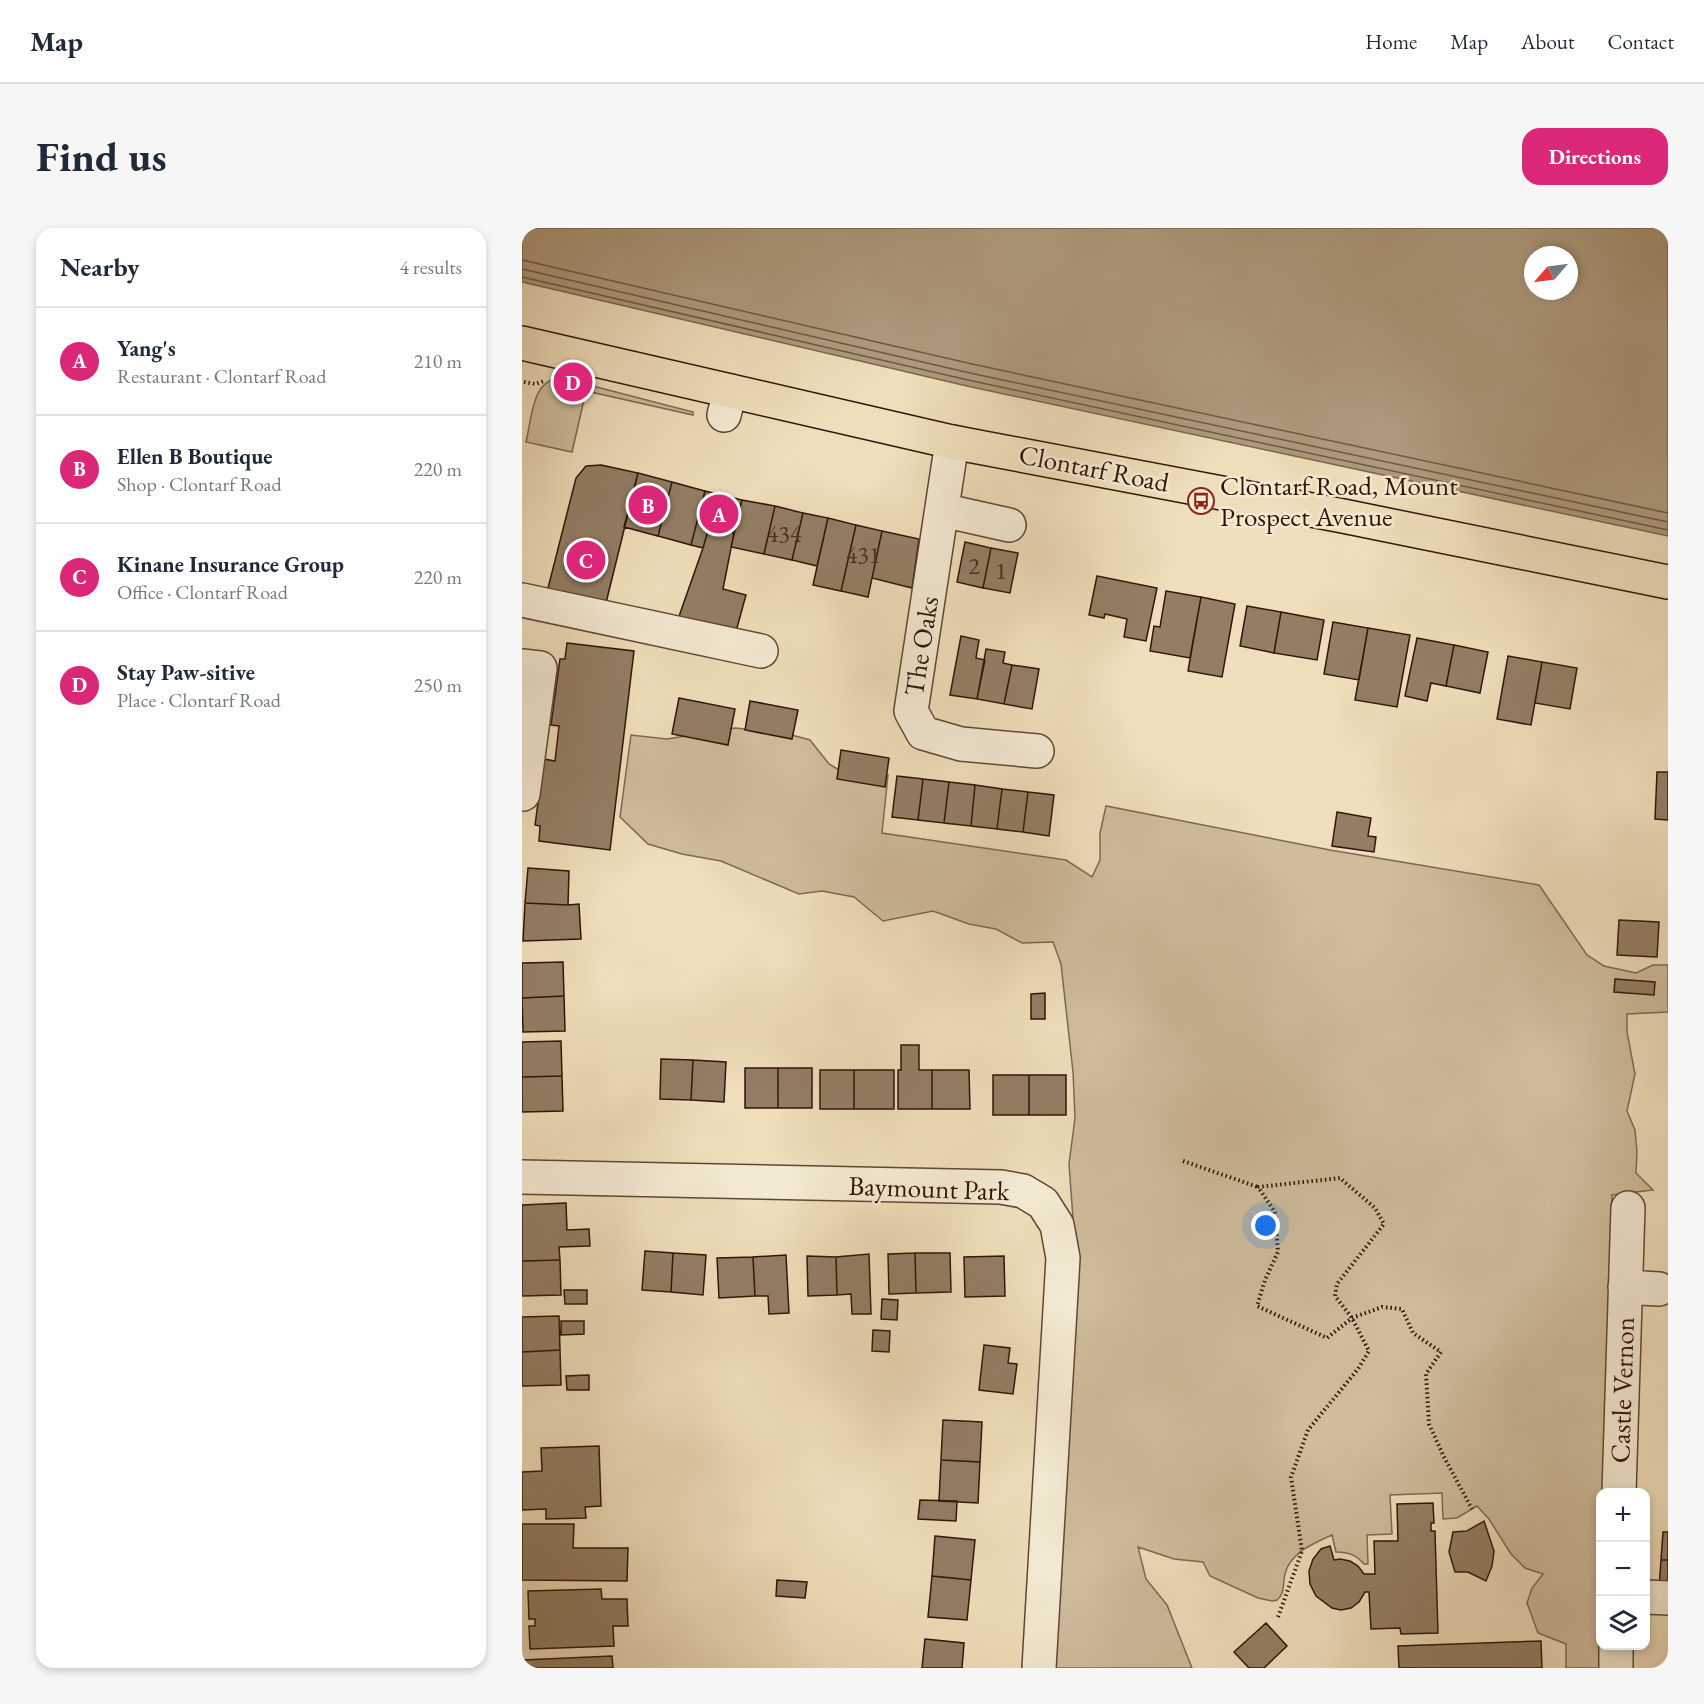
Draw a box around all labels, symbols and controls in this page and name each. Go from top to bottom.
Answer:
text: Map [30,23,83,59]
text: Home [1365,28,1417,55]
text: Map [1450,28,1488,55]
text: About [1521,28,1574,55]
text: Contact [1607,28,1674,55]
button: Directions [1522,128,1668,185]
text: Find us [36,129,167,184]
north arrow [1524,246,1578,300]
text: Nearby [60,250,140,284]
text: 4 results [399,254,462,280]
text: Yang's [117,334,176,363]
text: A [72,348,87,374]
text: 210 m [414,348,462,374]
pin: D [554,360,592,404]
text: Restaurant · Clontarf Road [117,363,326,389]
street label: Clontarf Road [1016,436,1172,500]
text: Ellen B Boutique [117,442,272,471]
text: B [73,456,86,482]
text: 220 m [414,456,462,482]
place label: Clontarf Road, Mount Prospect Avenue [1220,468,1458,534]
text: Shop · Clontarf Road [117,471,282,497]
pin: B [628,482,668,528]
bus stop icon: Clontarf Road, Mount Prospect Avenue [1186,486,1216,516]
pin: A [700,492,738,536]
house number: 434 [767,518,802,549]
pin: C [566,538,606,582]
house number: 431 [846,539,880,570]
text: Kinane Insurance Group [117,550,344,579]
house number: 2 [968,550,980,581]
house number: 1 [995,555,1007,586]
text: C [72,564,87,590]
text: 220 m [414,564,462,590]
text: Office · Clontarf Road [117,579,288,605]
street label: The Oaks [896,594,946,698]
text: Stay Paw-sitive [117,658,255,687]
text: D [72,672,87,698]
text: 250 m [414,672,462,698]
text: Place · Clontarf Road [117,687,281,713]
street label: Baymount Park [848,1168,1010,1208]
your location [1251,1211,1280,1240]
street label: Castle Vernon [1602,1316,1642,1464]
map controls [1596,1488,1650,1650]
button: + [1596,1488,1650,1542]
button: − [1596,1542,1650,1596]
button: layers [1596,1596,1650,1650]

